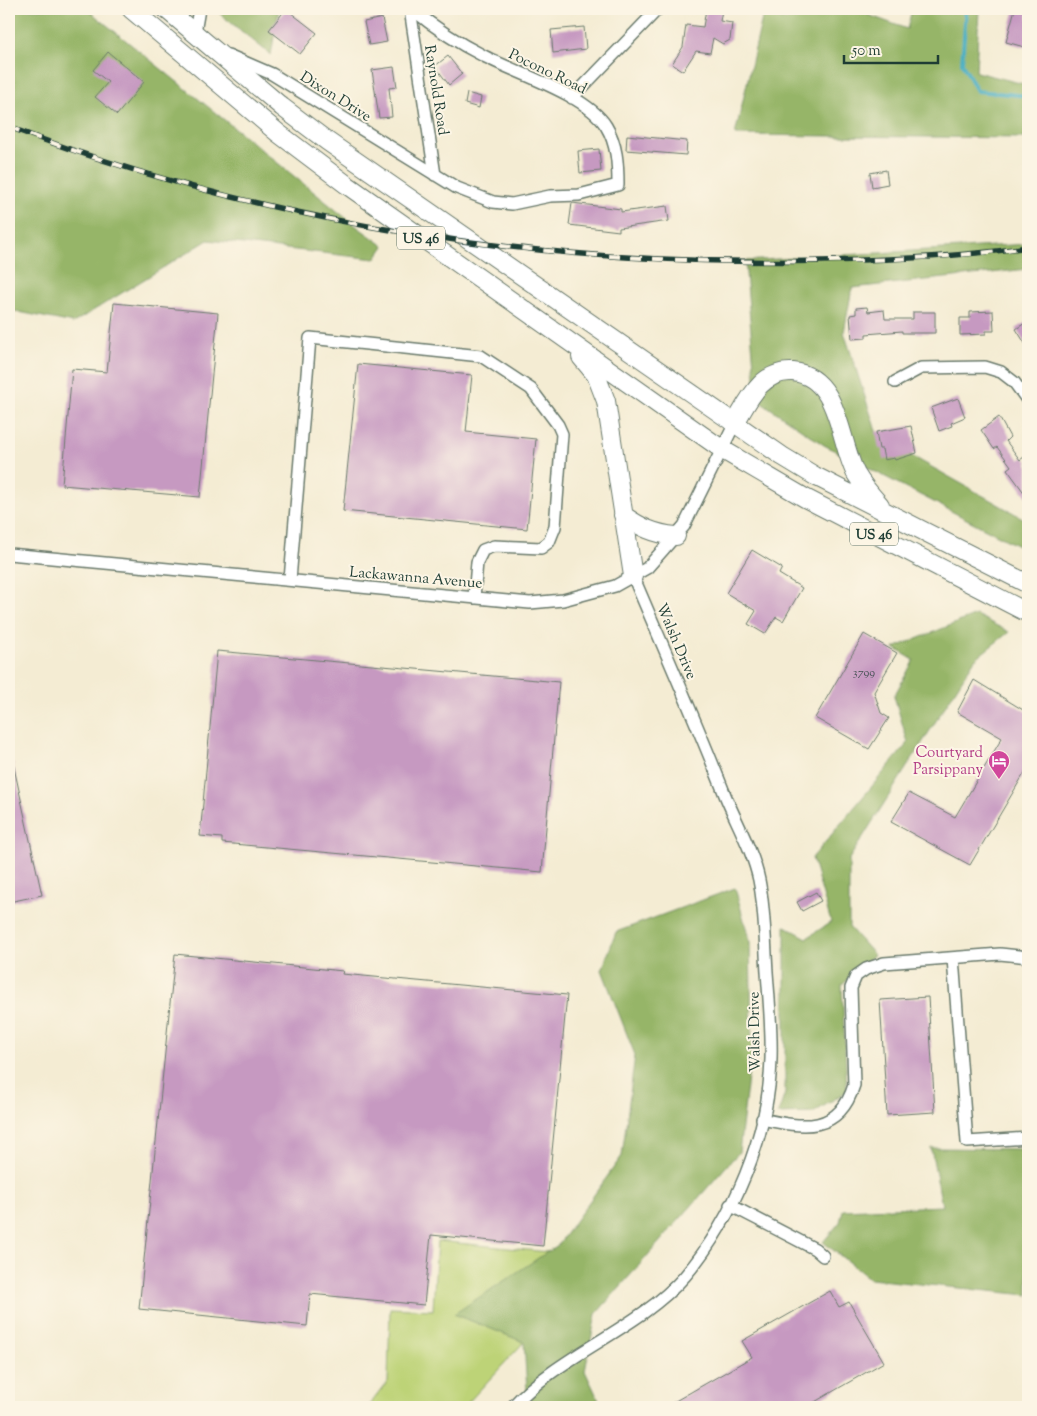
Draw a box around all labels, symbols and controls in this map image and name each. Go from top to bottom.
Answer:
scale bar [844,32,938,64]
text: 50 m [851,41,881,62]
street label: Raynold Road [418,44,453,137]
street label: Pocono Road [505,44,591,101]
street label: Dixon Drive [295,67,375,128]
road number: US 46 [397,227,445,250]
road number: US 46 [850,522,898,546]
street label: Lackawanna Avenue [348,562,483,595]
street label: Walsh Drive [650,600,701,683]
house number: 3799 [853,664,875,682]
place label: Courtyard Parsippany [913,743,984,781]
hotel icon: Courtyard Parsippany [987,749,1011,780]
street label: Walsh Drive [744,991,767,1073]

